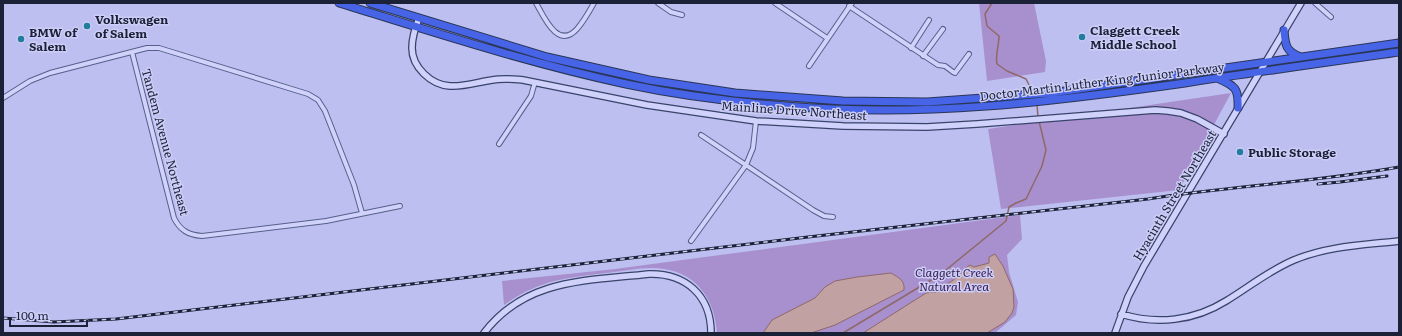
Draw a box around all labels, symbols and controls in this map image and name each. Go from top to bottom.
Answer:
place label: Volkswagen of Salem [95,10,169,42]
marker: Volkswagen of Salem [82,21,92,31]
place label: Claggett Creek Middle School [1090,21,1181,53]
place label: BMW of Salem [29,23,79,55]
marker: Claggett Creek Middle School [1077,32,1087,42]
marker: BMW of Salem [16,34,26,44]
street label: Doctor Martin Luther King Junior Parkway [979,57,1226,105]
street label: Tandem Avenue Northeast [138,66,194,218]
street label: Mainline Drive Northeast [720,96,868,124]
street label: Hyacinth Street Northeast [1128,126,1220,264]
place label: Public Storage [1248,143,1336,161]
marker: Public Storage [1235,147,1245,157]
park label: Claggett Creek Natural Area [915,263,993,295]
scale bar [10,302,87,328]
text: 100 m [16,306,49,324]

